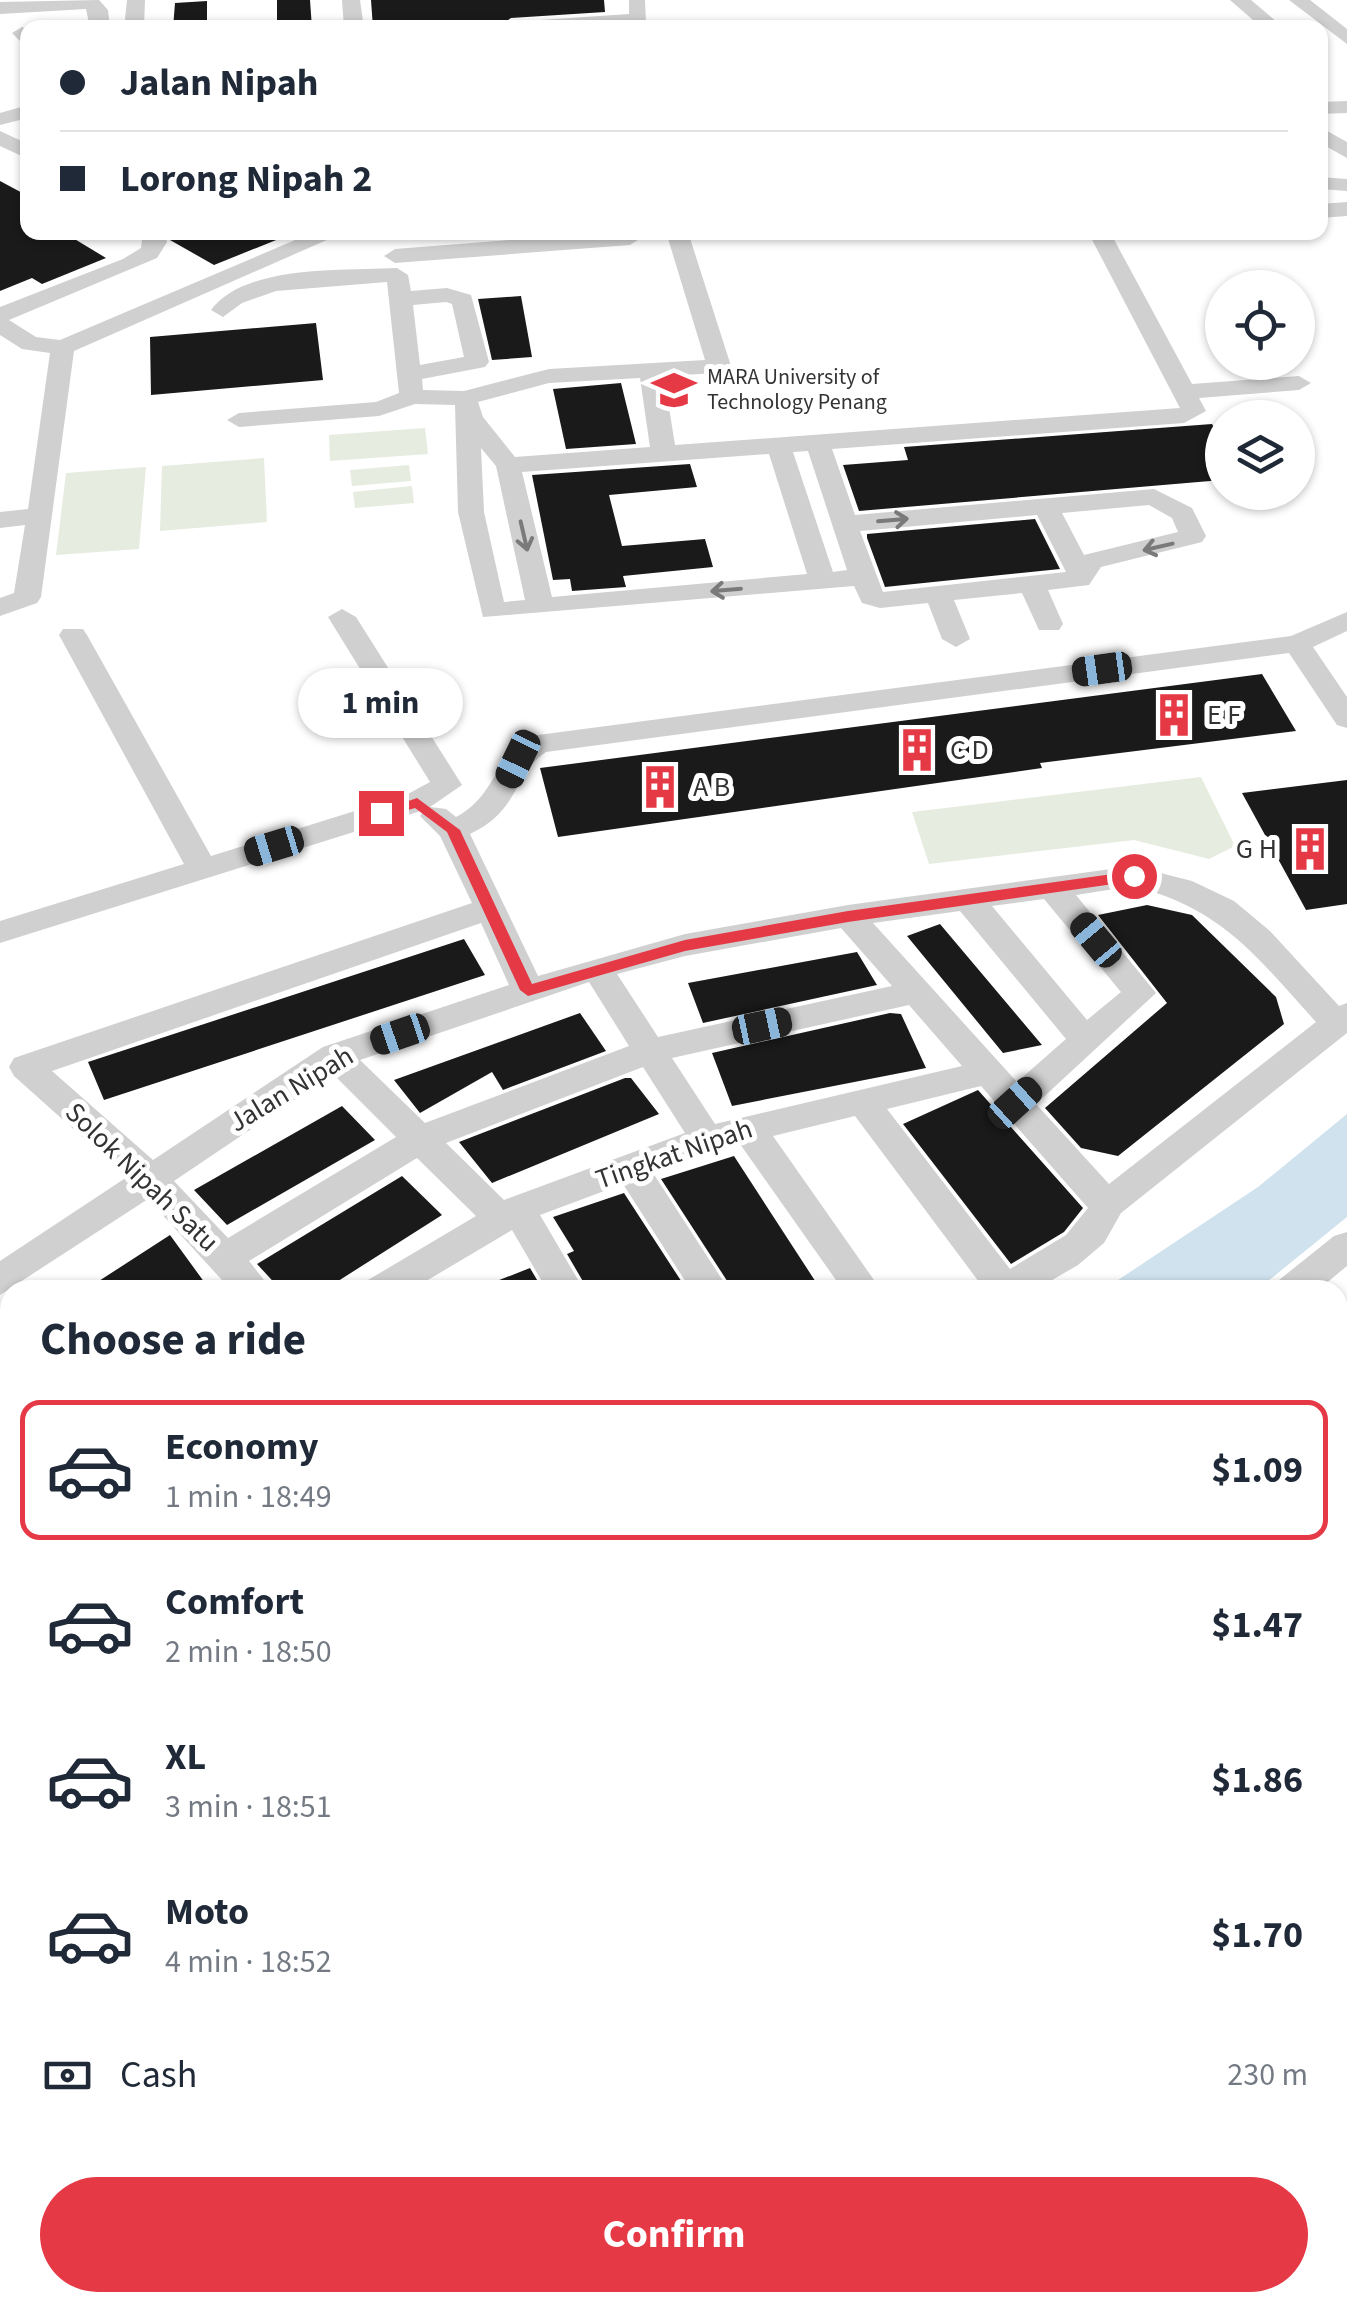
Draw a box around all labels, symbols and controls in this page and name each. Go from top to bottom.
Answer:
text: Jalan Nipah [120,56,318,110]
text: Lorong Nipah 2 [120,152,372,206]
map controls [1205,270,1315,510]
button: locate [1205,270,1315,380]
place label: MARA University of Technology Penang [707,361,887,418]
school or university icon: MARA University of Technology Penang [650,366,698,414]
button: layers [1205,400,1315,510]
one-way arrow [876,511,908,530]
one-way arrow [516,519,534,551]
one-way arrow [1143,538,1175,557]
one-way arrow [710,580,742,599]
car [1070,650,1134,688]
callout: 1 min [298,668,464,738]
text: 1 min [342,680,419,726]
building icon: E F [1150,691,1198,739]
place label: E F [1207,695,1241,735]
car [491,725,545,793]
building icon: C D [893,726,941,774]
place label: C D [950,730,989,770]
building icon: A B [636,763,684,811]
place label: A B [693,767,730,807]
route end [359,791,404,836]
car [241,823,307,869]
building icon: G H [1286,825,1334,873]
place label: G H [1236,829,1277,869]
route start [1112,854,1157,899]
car [1065,907,1127,973]
car [730,1005,794,1047]
car [367,1010,433,1058]
street label: Jalan Nipah [221,1036,361,1142]
car [983,1072,1047,1134]
street label: Solok Nipah Satu [56,1093,228,1261]
street label: Tingkat Nipah [590,1109,758,1199]
text: Choose a ride [40,1308,306,1372]
text: Economy [165,1420,318,1474]
icon: car [45,1425,135,1515]
text: $1.09 [1211,1443,1303,1497]
text: 1 min · 18:49 [165,1474,332,1520]
text: Comfort [165,1575,304,1629]
icon: car [45,1580,135,1670]
text: $1.47 [1211,1598,1303,1652]
text: 2 min · 18:50 [165,1629,332,1675]
text: XL [165,1730,206,1784]
icon: car [45,1735,135,1825]
text: $1.86 [1211,1753,1303,1807]
text: 3 min · 18:51 [165,1784,332,1830]
text: Moto [165,1885,249,1939]
icon: car [45,1890,135,1980]
text: $1.70 [1211,1908,1303,1962]
text: 4 min · 18:52 [165,1939,332,1985]
icon: cash [40,2048,95,2103]
text: Cash [120,2048,197,2102]
text: 230 m [1227,2052,1308,2098]
button: Confirm [40,2177,1308,2292]

